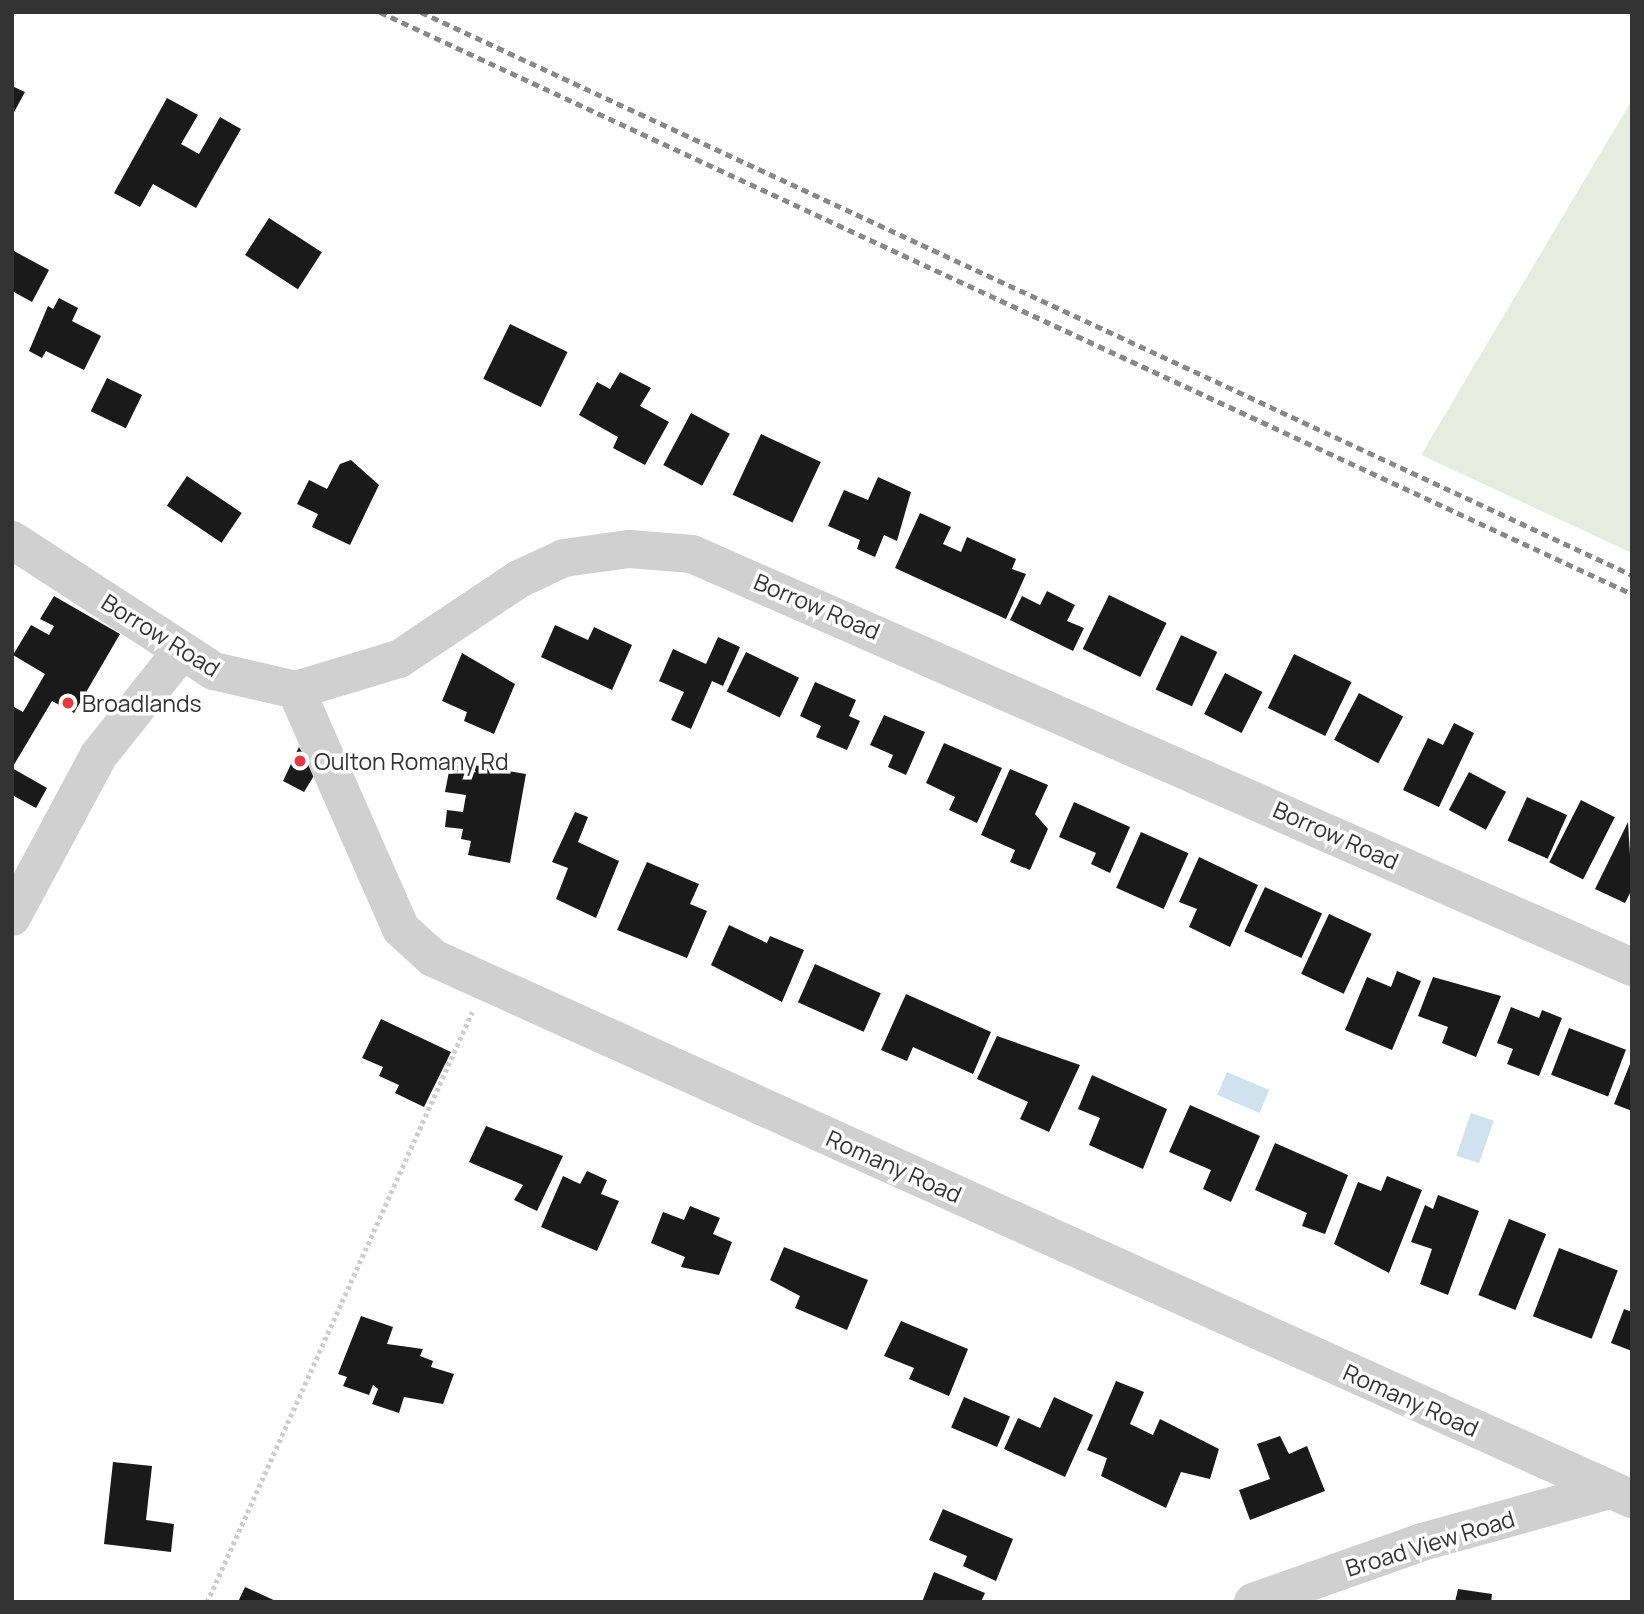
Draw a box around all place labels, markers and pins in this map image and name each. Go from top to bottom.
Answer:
place label: Broadlands [82,689,202,717]
marker: Broadlands [60,695,76,711]
place label: Oulton Romany Rd [314,747,509,775]
marker: Oulton Romany Rd [292,753,308,769]

